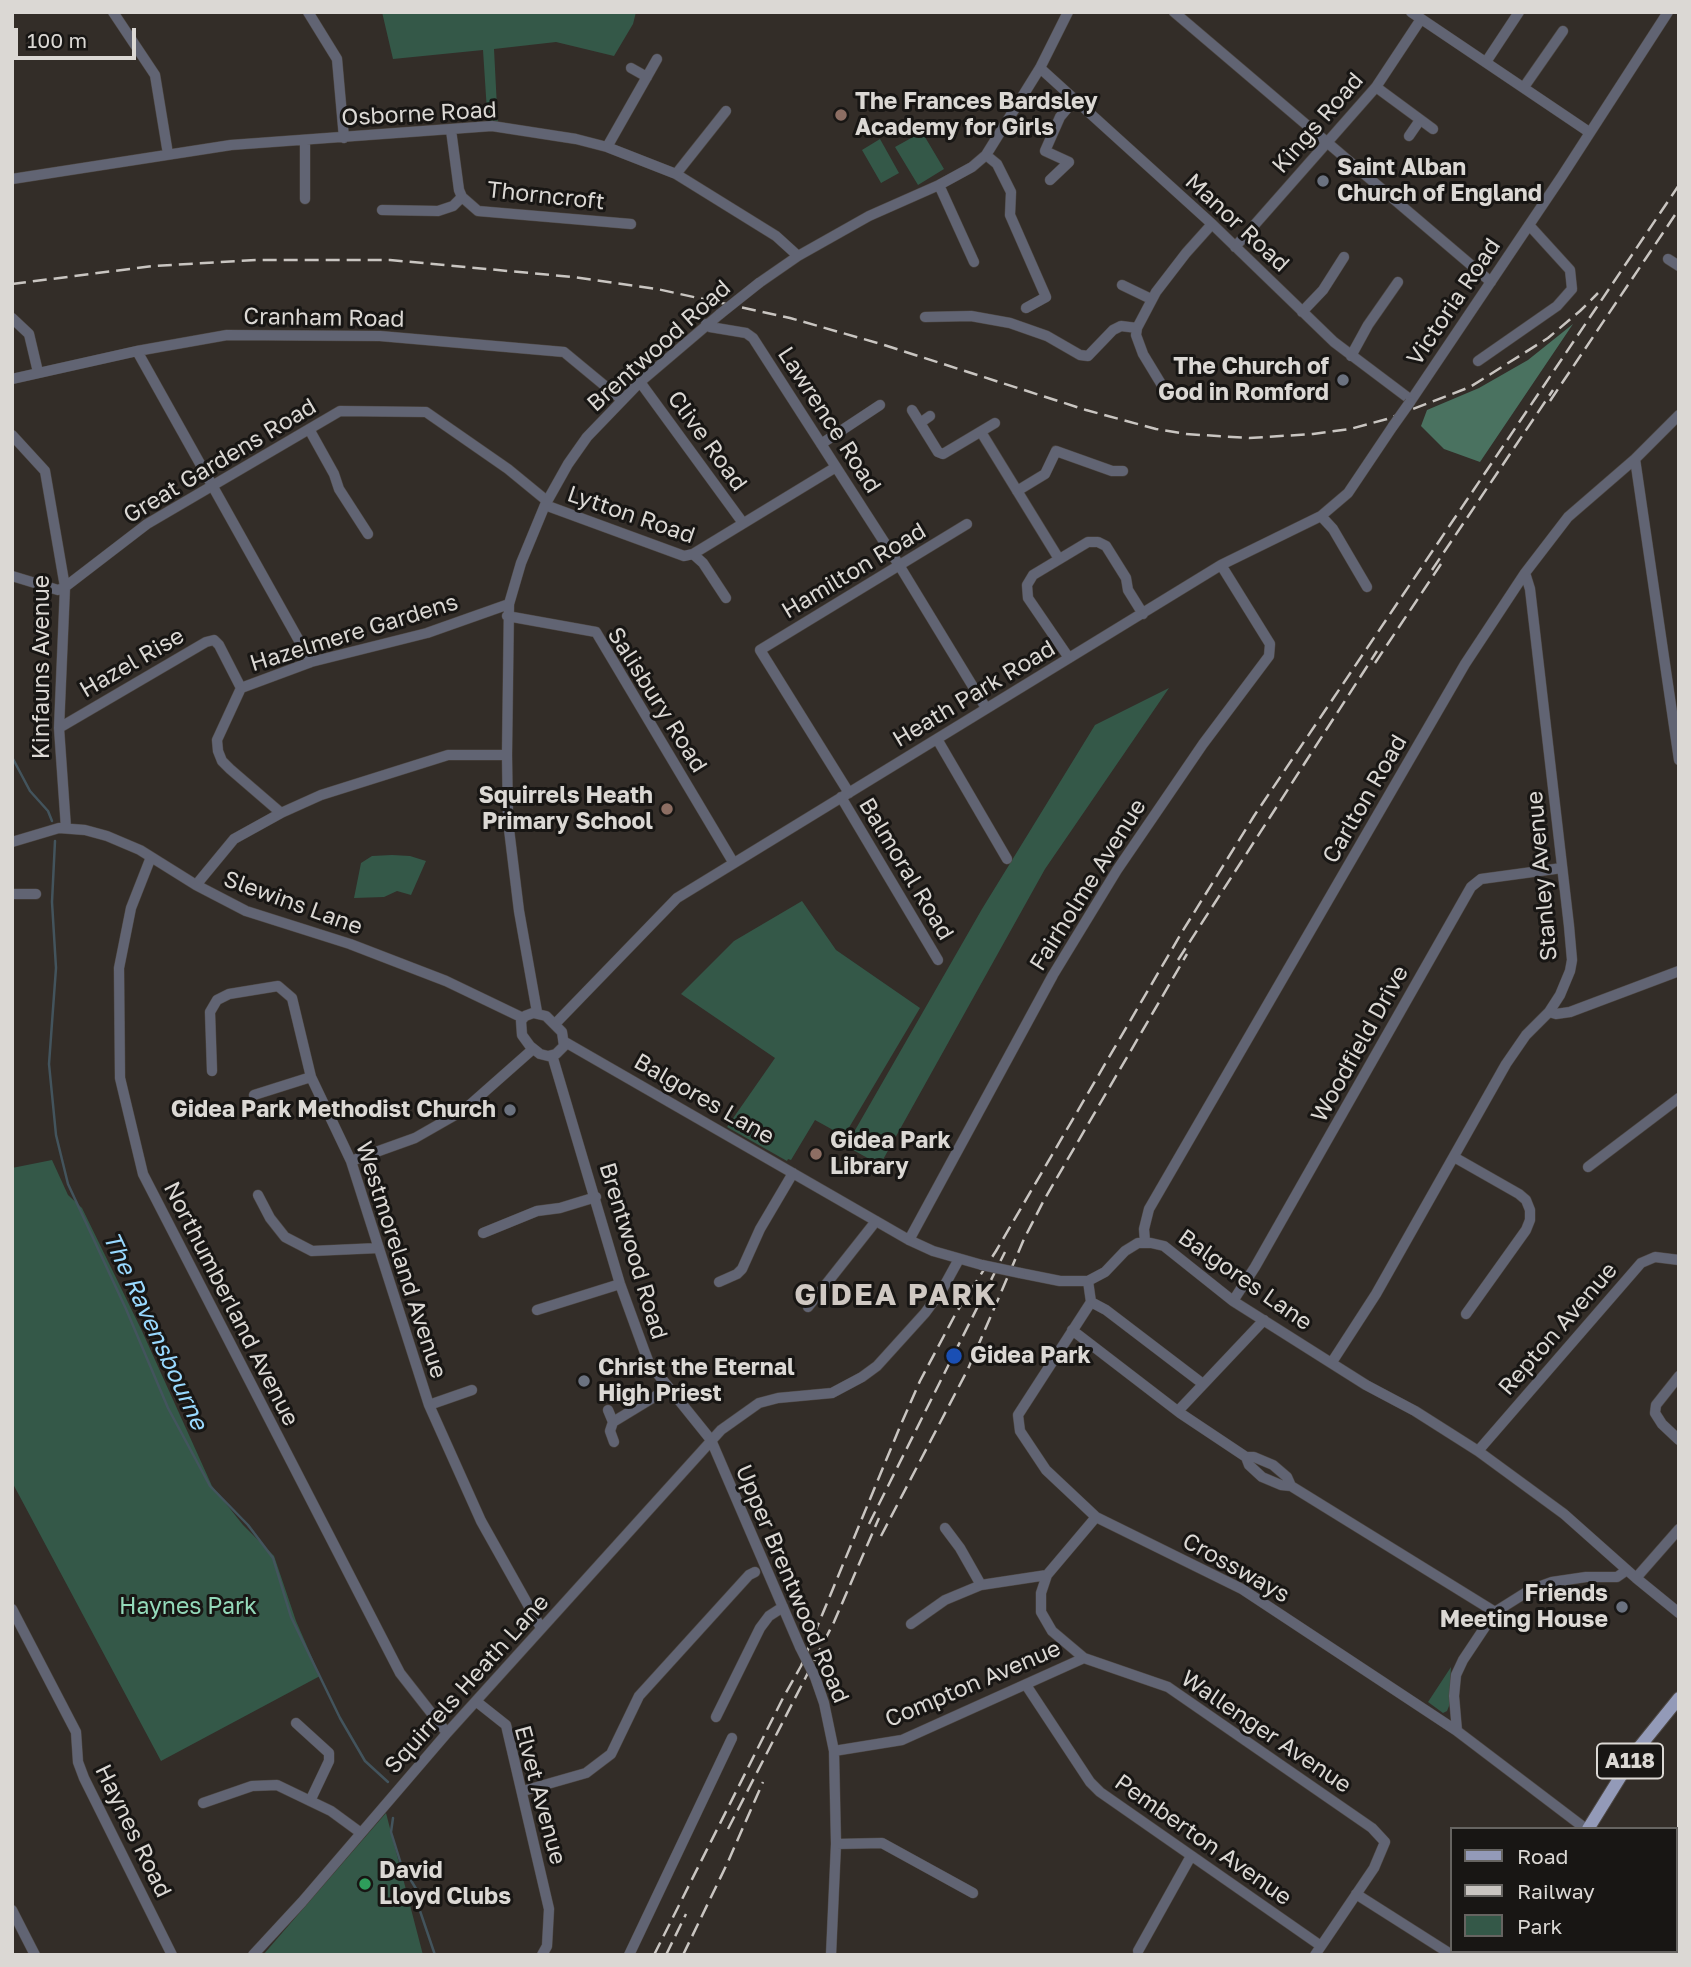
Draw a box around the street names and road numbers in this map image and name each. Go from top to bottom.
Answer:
street label: Kings Road [1267,67,1369,179]
street label: Osborne Road [341,96,497,132]
street label: Manor Road [1179,168,1295,278]
street label: Thorncroft [486,176,606,216]
street label: Victoria Road [1401,233,1507,371]
street label: Brentwood Road [582,274,736,418]
street label: Cranham Road [243,303,405,333]
street label: Lawrence Road [771,342,887,498]
street label: Clive Road [661,386,753,496]
street label: Great Gardens Road [119,393,321,529]
street label: Lytton Road [564,480,698,550]
street label: Hamilton Road [777,517,931,625]
street label: Kinfauns Avenue [28,575,56,759]
street label: Hazelmere Gardens [247,588,461,678]
street label: Hazel Rise [75,622,189,704]
street label: Salisbury Road [601,622,713,778]
street label: Heath Park Road [888,635,1060,753]
street label: Carlton Road [1317,730,1413,868]
street label: Stanley Avenue [1521,790,1563,962]
street label: Balmoral Road [853,793,959,945]
street label: Fairholme Avenue [1024,794,1152,976]
street label: Slewins Lane [220,865,366,941]
street label: Woodfield Drive [1306,961,1414,1127]
street label: Balgores Lane [629,1048,779,1150]
street label: Westmoreland Avenue [350,1138,452,1382]
street label: Brentwood Road [593,1159,673,1343]
street label: Northumberland Avenue [157,1177,305,1431]
street label: Balgores Lane [1173,1224,1317,1336]
street label: Repton Avenue [1493,1257,1623,1401]
street label: Upper Brentwood Road [729,1461,855,1707]
street label: Crossways [1178,1527,1294,1609]
street label: Squirrels Heath Lane [379,1589,555,1779]
street label: Compton Avenue [881,1635,1065,1733]
street label: Wallenger Avenue [1176,1665,1356,1799]
street label: Elvet Avenue [508,1722,572,1868]
road number: A118 [1597,1744,1663,1778]
street label: Haynes Road [89,1760,177,1902]
street label: Pemberton Avenue [1109,1769,1297,1911]

